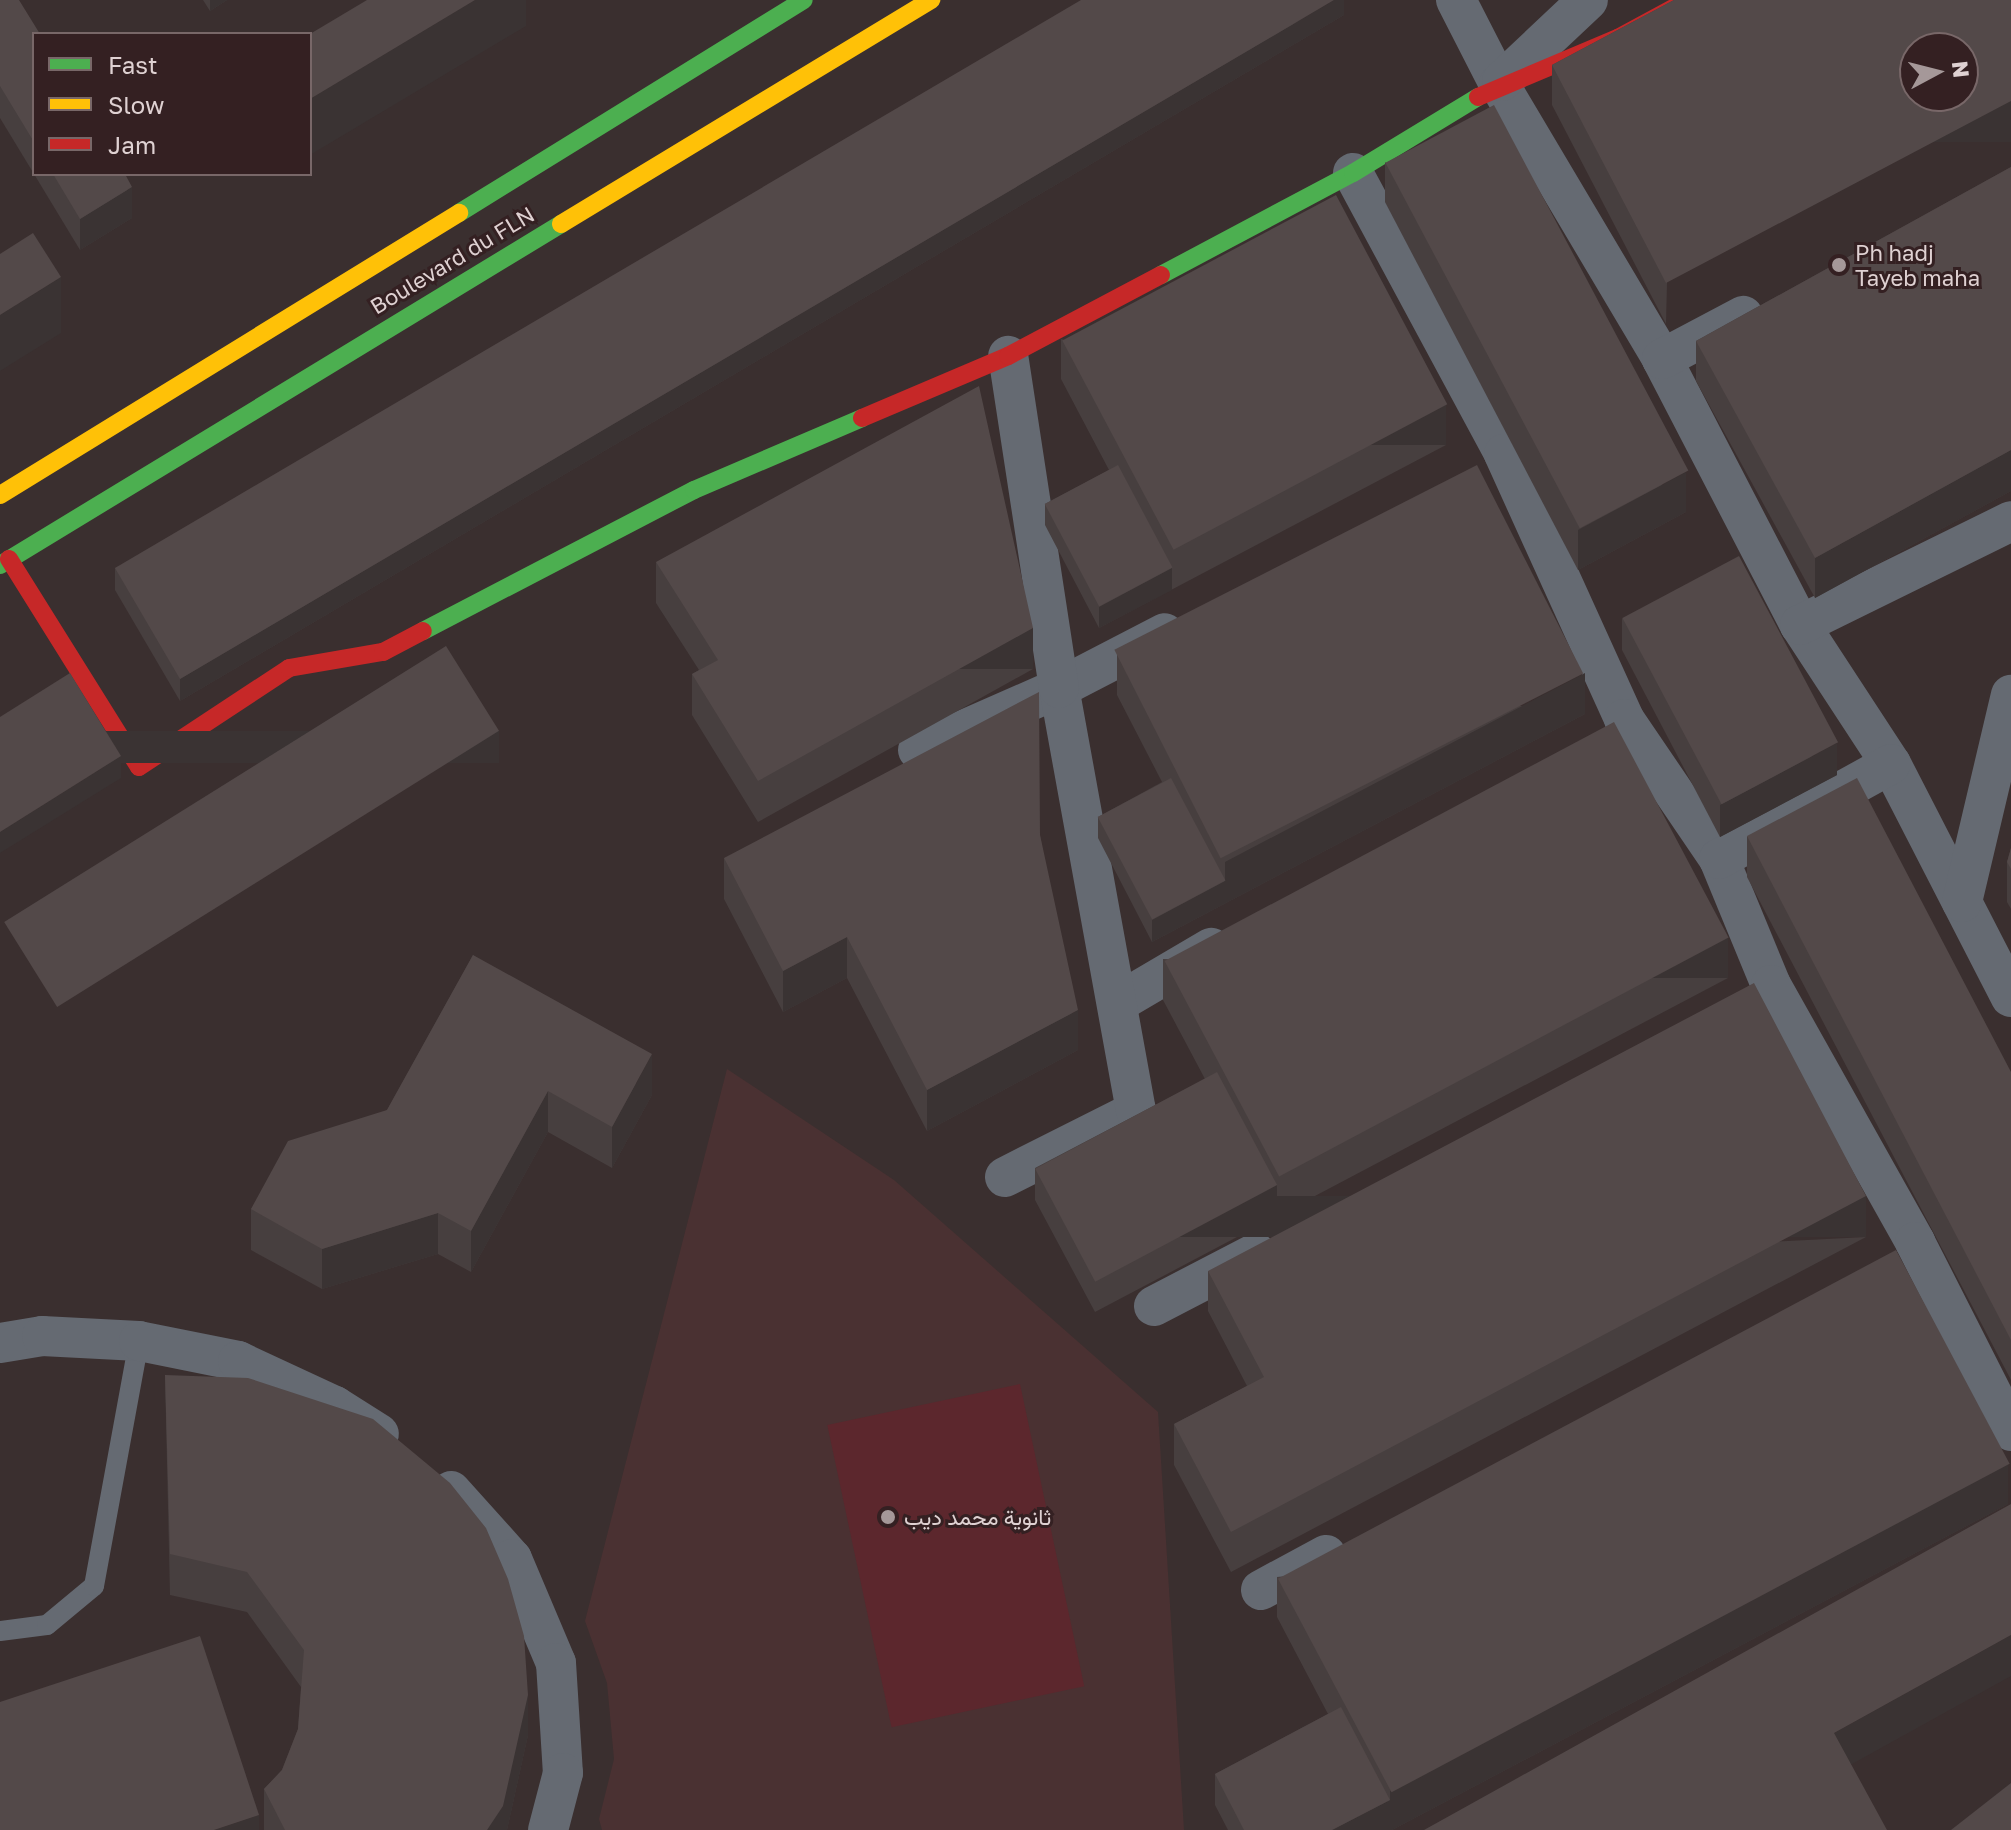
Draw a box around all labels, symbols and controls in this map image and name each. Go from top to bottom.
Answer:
legend [32,32,312,176]
north arrow [1899,32,1979,112]
text: Fast [108,50,158,79]
text: N [1947,59,1976,79]
text: Slow [108,90,164,119]
text: Jam [108,130,156,159]
street label: Boulevard du FLN [365,201,539,319]
place label: Ph hadj Tayeb maha [1855,239,1980,290]
marker: Ph hadj Tayeb maha [1830,256,1848,274]
place label: ثانوية محمد ديب [904,1504,1051,1530]
marker: ثانوية محمد ديب [879,1508,897,1526]

